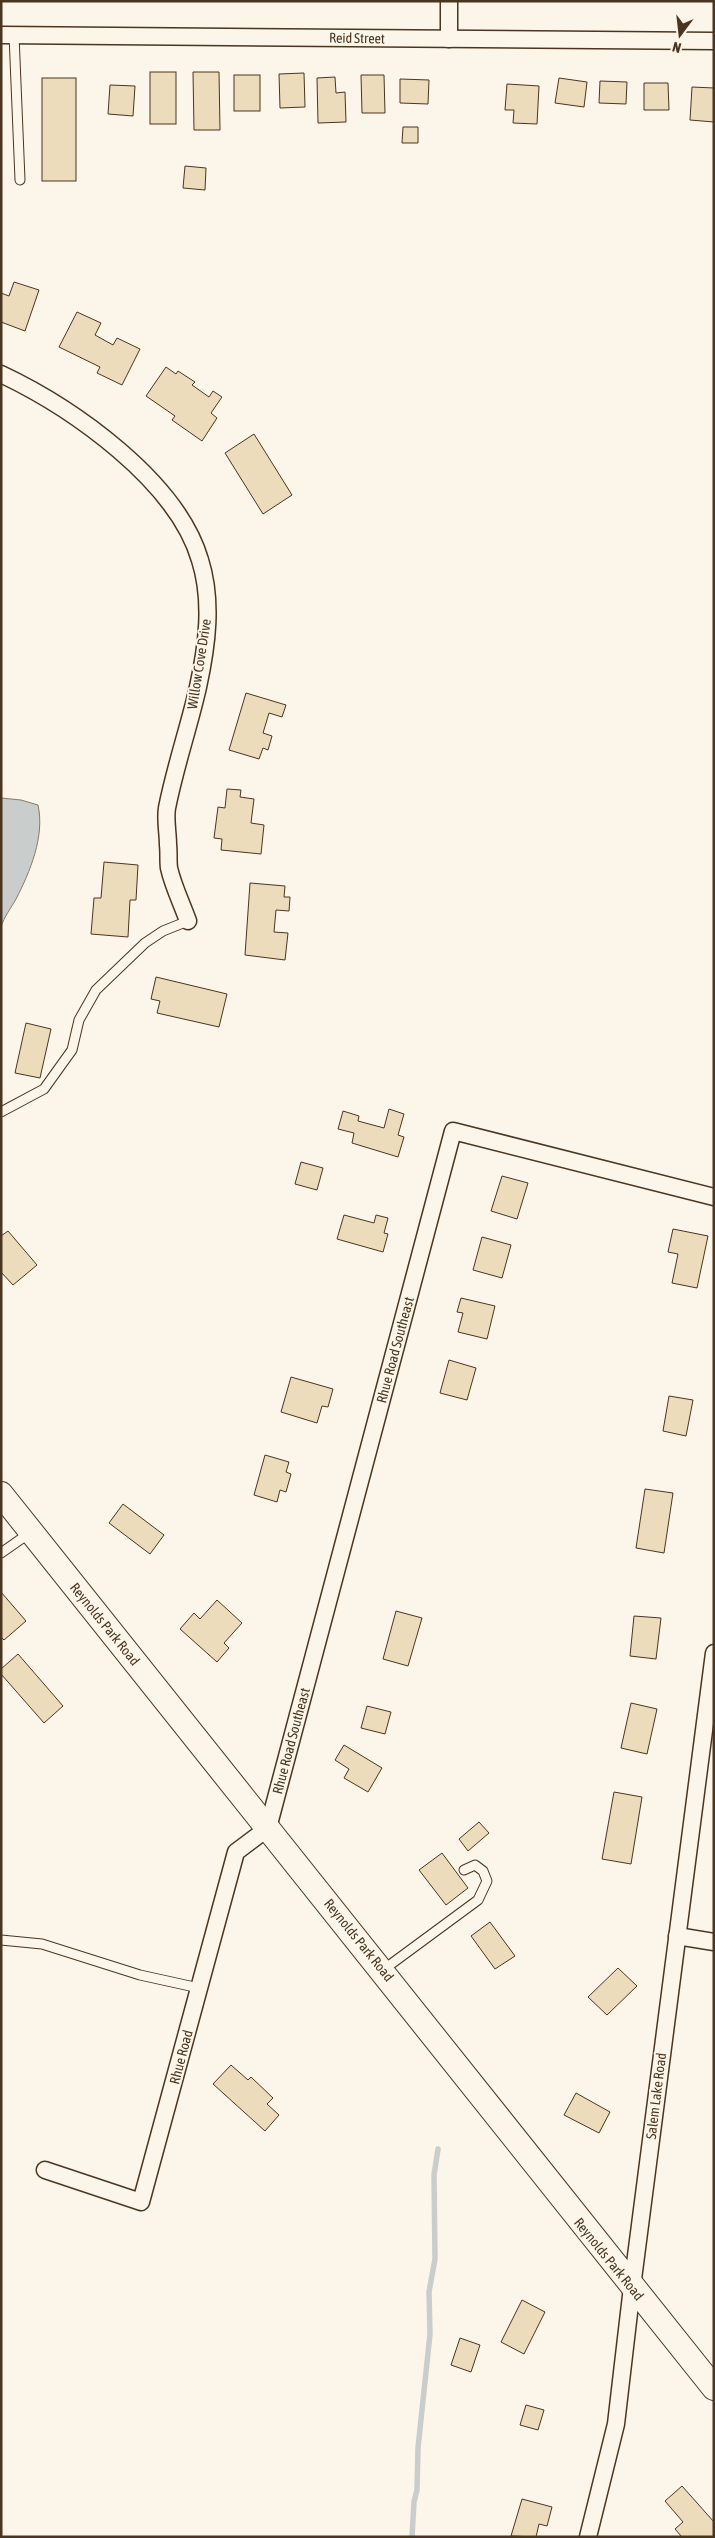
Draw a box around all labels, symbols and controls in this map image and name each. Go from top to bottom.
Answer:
north arrow [655,10,705,60]
street label: Reid Street [329,30,385,46]
text: N [671,39,683,56]
street label: Willow Cove Drive [184,618,214,710]
street label: Rhue Road Southeast [373,1295,417,1405]
street label: Reynolds Park Road [67,1580,143,1668]
street label: Rhue Road Southeast [269,1686,313,1796]
street label: Reynolds Park Road [321,1896,397,1984]
street label: Rhue Road [166,2028,196,2086]
street label: Salem Lake Road [643,2052,669,2140]
street label: Reynolds Park Road [571,2215,647,2303]

